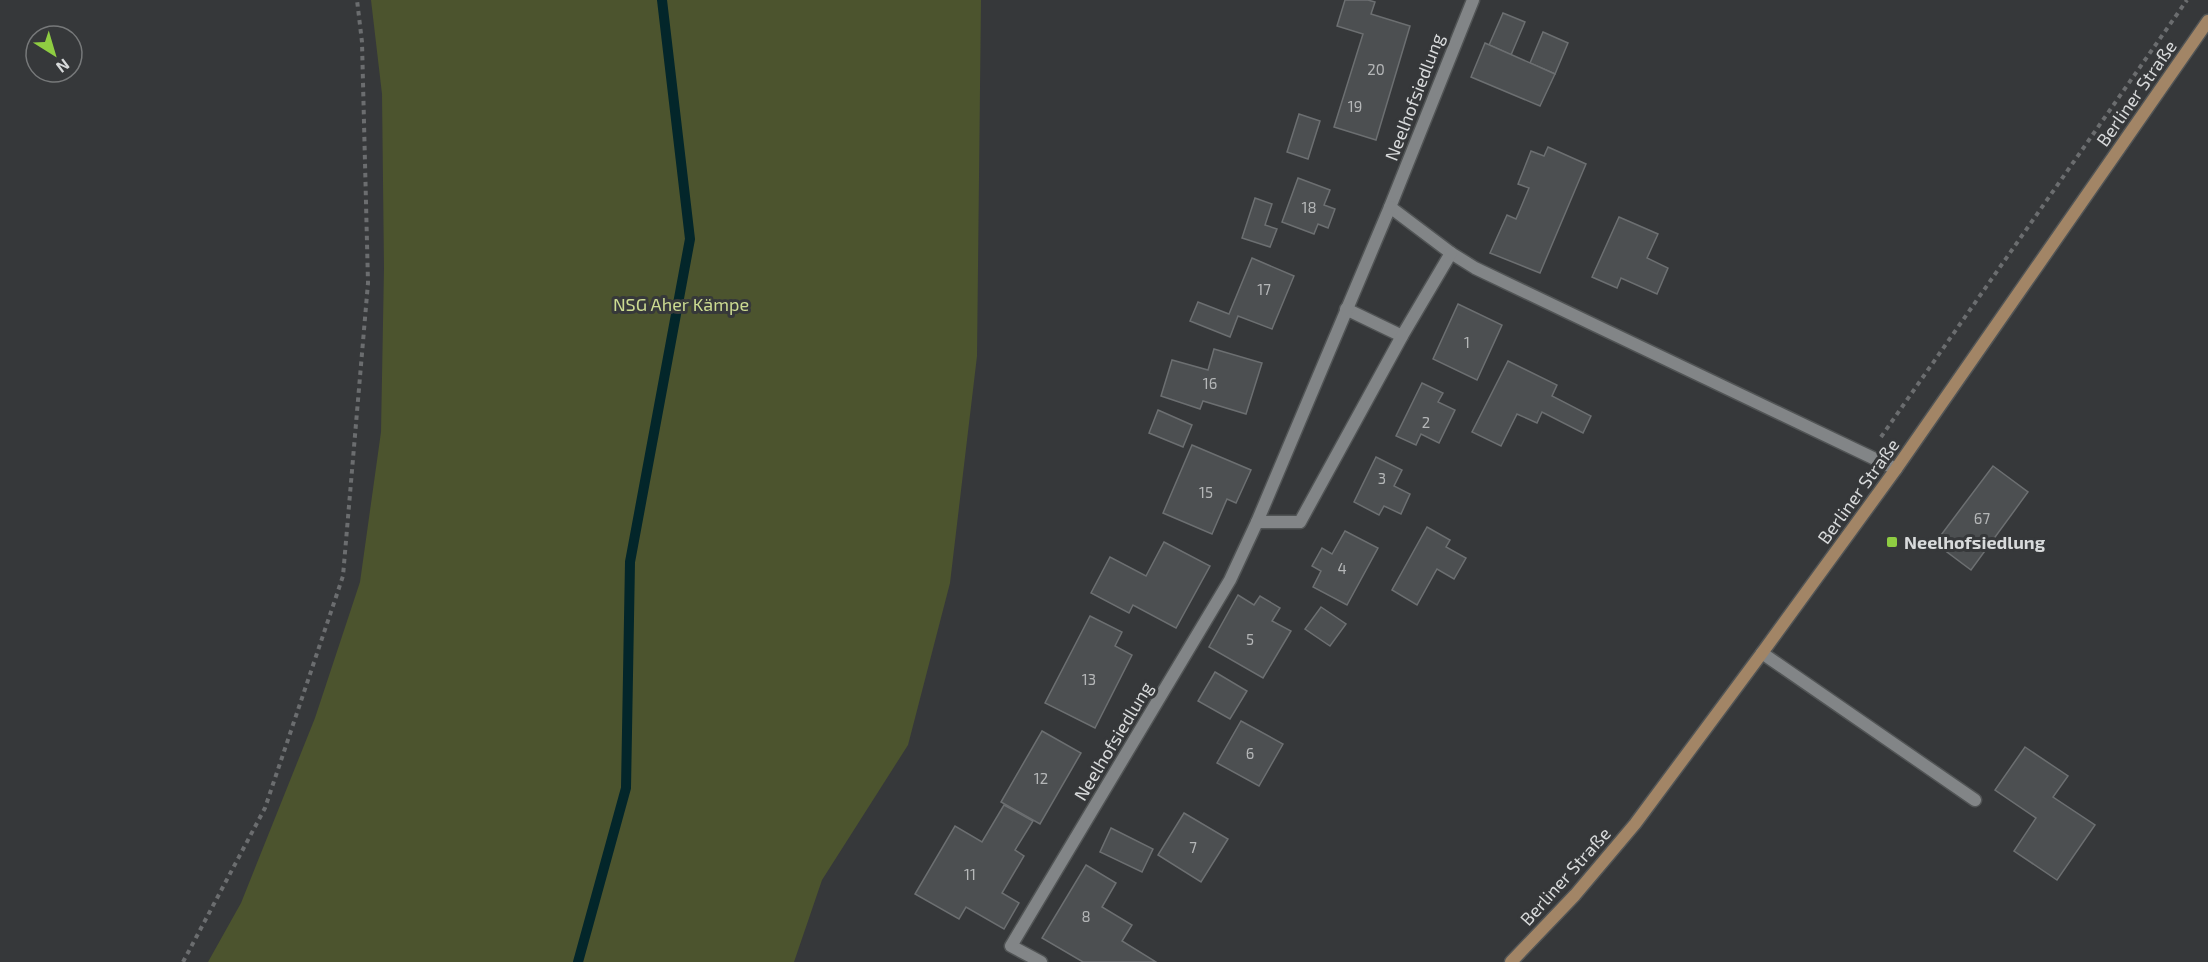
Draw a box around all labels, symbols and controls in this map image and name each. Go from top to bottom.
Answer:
north arrow [24,24,84,84]
street label: Neelhofsiedlung [1380,30,1448,164]
street label: Berliner Straße [2091,36,2181,150]
text: N [53,55,74,77]
house number: 20 [1367,60,1385,78]
house number: 19 [1348,97,1362,115]
house number: 18 [1301,198,1317,216]
house number: 17 [1257,280,1271,298]
park label: NSG Aher Kämpe [613,293,749,315]
house number: 1 [1464,333,1470,351]
house number: 16 [1203,374,1217,392]
house number: 2 [1422,413,1430,431]
street label: Berliner Straße [1812,434,1904,548]
house number: 3 [1378,469,1386,487]
house number: 15 [1199,483,1213,501]
house number: 67 [1974,509,1990,527]
place label: Neelhofsiedlung [1904,531,2046,553]
marker: Neelhofsiedlung [1885,535,1899,549]
house number: 4 [1337,559,1347,577]
house number: 5 [1246,630,1254,648]
house number: 13 [1082,670,1096,688]
street label: Neelhofsiedlung [1069,678,1157,804]
house number: 6 [1246,744,1254,762]
house number: 12 [1034,769,1048,787]
street label: Berliner Straße [1515,822,1615,930]
house number: 7 [1189,838,1197,856]
house number: 11 [964,865,976,883]
house number: 8 [1081,907,1091,925]

